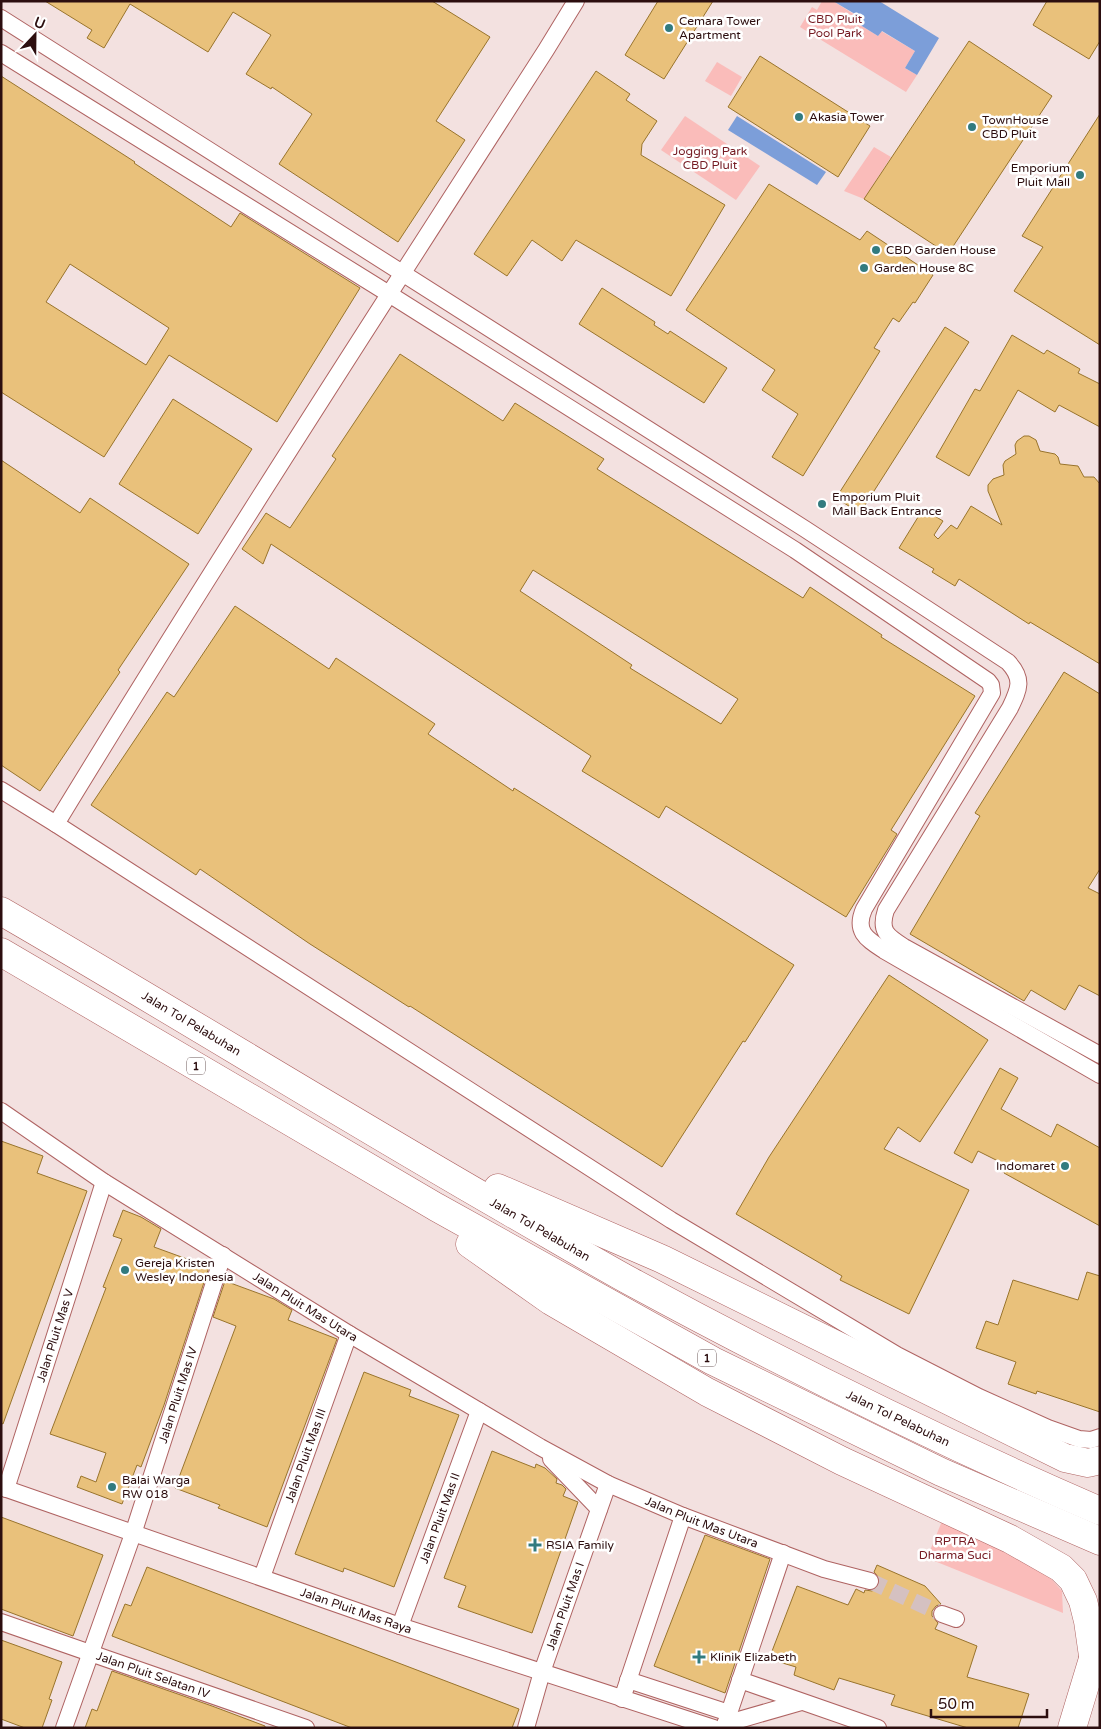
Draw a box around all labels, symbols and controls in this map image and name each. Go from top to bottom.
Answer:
north arrow [10,10,60,60]
park label: CBD Pluit Pool Park [808,12,863,40]
text: U [32,14,48,33]
place label: Cemara Tower Apartment [679,14,761,42]
marker: Cemara Tower Apartment [663,22,675,34]
place label: Akasia Tower [809,110,885,124]
marker: Akasia Tower [793,111,805,123]
place label: TownHouse CBD Pluit [982,113,1049,141]
marker: TownHouse CBD Pluit [966,121,978,133]
park label: Jogging Park CBD Pluit [673,144,748,172]
place label: Emporium Pluit Mall [1011,161,1070,189]
marker: Emporium Pluit Mall [1074,169,1086,181]
place label: CBD Garden House [886,243,996,257]
marker: CBD Garden House [870,244,882,256]
place label: Garden House 8C [874,261,974,275]
marker: Garden House 8C [858,262,870,274]
place label: Emporium Pluit Mall Back Entrance [832,490,942,518]
marker: Emporium Pluit Mall Back Entrance [816,498,828,510]
street label: Jalan Tol Pelabuhan [139,988,243,1059]
road number: 1 [187,1058,205,1074]
place label: Indomaret [996,1159,1055,1173]
marker: Indomaret [1059,1160,1071,1172]
street label: Jalan Tol Pelabuhan [487,1195,592,1264]
place label: Gereja Kristen Wesley Indonesia [135,1256,234,1284]
marker: Gereja Kristen Wesley Indonesia [119,1264,131,1276]
street label: Jalan Pluit Mas Utara [250,1269,360,1345]
street label: Jalan Pluit Mas V [34,1287,77,1384]
street label: Jalan Pluit Mas IV [156,1344,200,1445]
road number: 1 [698,1350,716,1366]
street label: Jalan Tol Pelabuhan [844,1387,952,1449]
street label: Jalan Pluit Mas III [282,1407,329,1505]
street label: Jalan Pluit Mas II [417,1471,463,1565]
place label: Balai Warga RW 018 [122,1473,190,1501]
marker: Balai Warga RW 018 [106,1481,118,1493]
street label: Jalan Pluit Mas Utara [643,1494,760,1551]
park label: RPTRA Dharma Suci [919,1534,991,1562]
marker: RSIA Family [528,1538,542,1552]
place label: RSIA Family [546,1538,615,1552]
street label: Jalan Pluit Mas I [543,1560,587,1652]
street label: Jalan Pluit Mas Raya [298,1585,414,1636]
street label: Jalan Pluit Selatan IV [95,1649,212,1701]
marker: Klinik Elizabeth [692,1650,706,1664]
place label: Klinik Elizabeth [710,1650,797,1664]
scale bar [931,1686,1047,1718]
text: 50 m [938,1695,975,1713]

